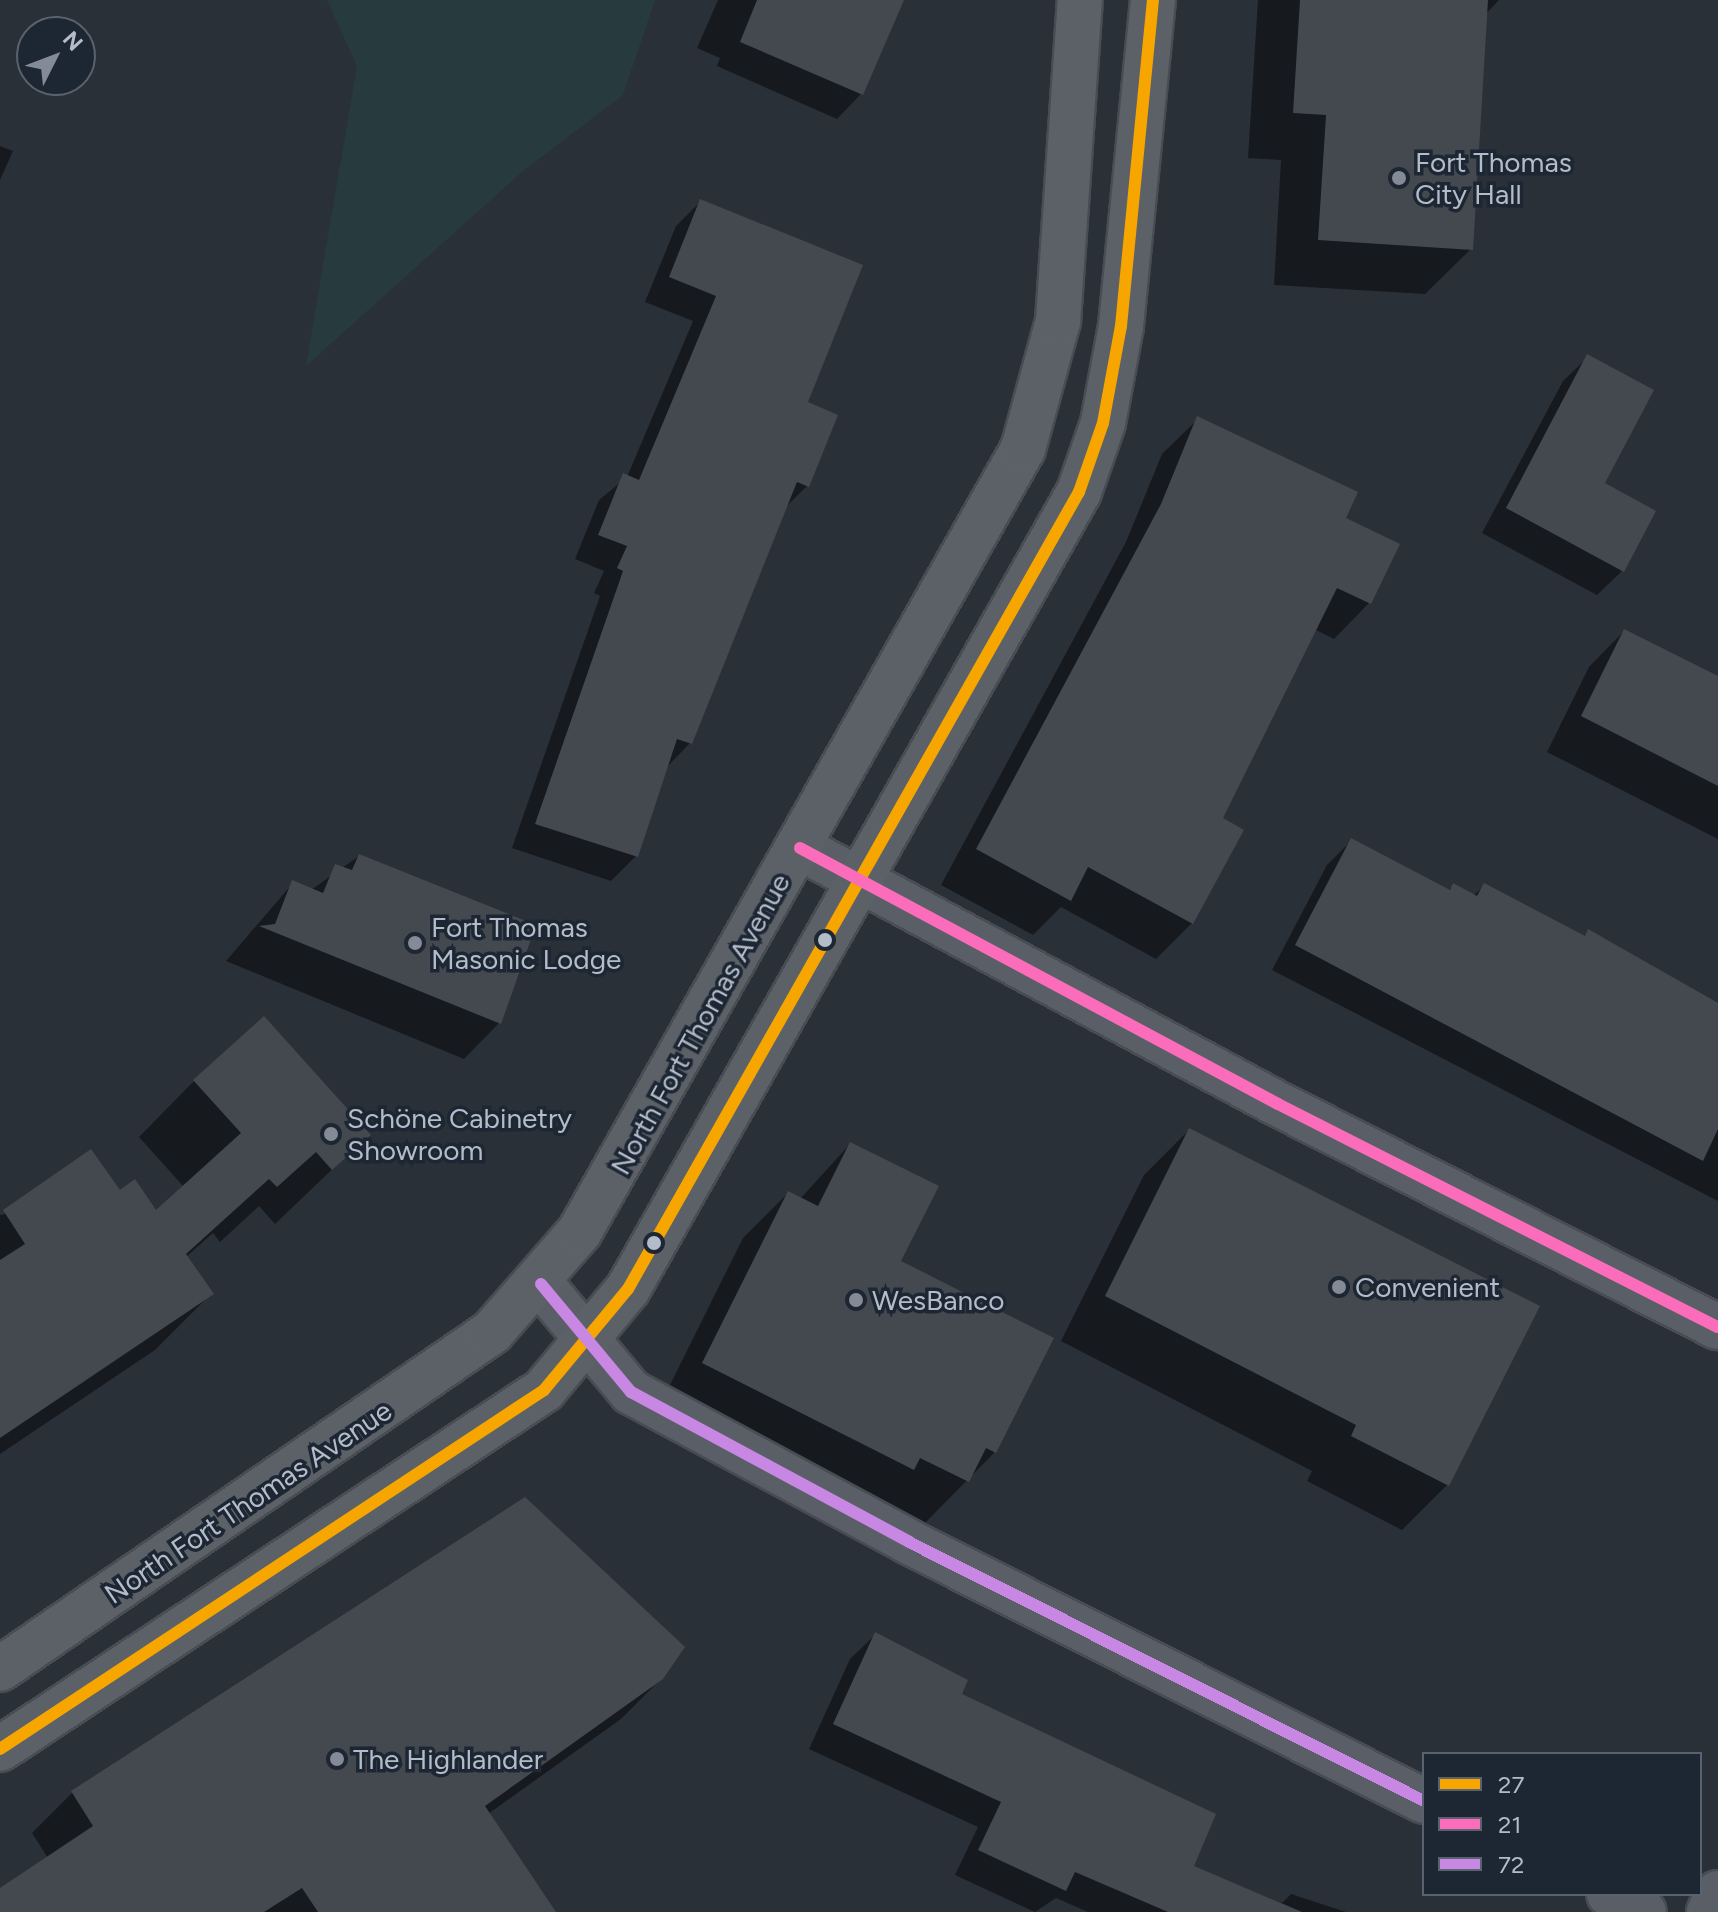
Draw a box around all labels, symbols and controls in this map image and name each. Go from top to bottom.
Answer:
north arrow [16,16,96,96]
text: N [57,26,88,56]
place label: Fort Thomas City Hall [1415,145,1572,211]
marker: Fort Thomas City Hall [1390,169,1408,187]
street label: North Fort Thomas Avenue [603,868,797,1180]
place label: Fort Thomas Masonic Lodge [431,910,621,976]
unlabelled marker [817,932,833,948]
marker: Fort Thomas Masonic Lodge [406,934,424,952]
place label: Schöne Cabinetry Showroom [347,1101,572,1167]
marker: Schöne Cabinetry Showroom [322,1125,340,1143]
unlabelled marker [646,1235,662,1251]
place label: Convenient [1355,1270,1500,1304]
marker: Convenient [1330,1278,1348,1296]
place label: WesBanco [872,1283,1004,1317]
marker: WesBanco [847,1291,865,1309]
street label: North Fort Thomas Avenue [98,1393,398,1611]
place label: The Highlander [353,1742,543,1776]
marker: The Highlander [328,1750,346,1768]
legend [1422,1752,1702,1896]
text: 27 [1498,1770,1524,1799]
text: 21 [1498,1810,1521,1839]
text: 72 [1498,1850,1524,1879]

